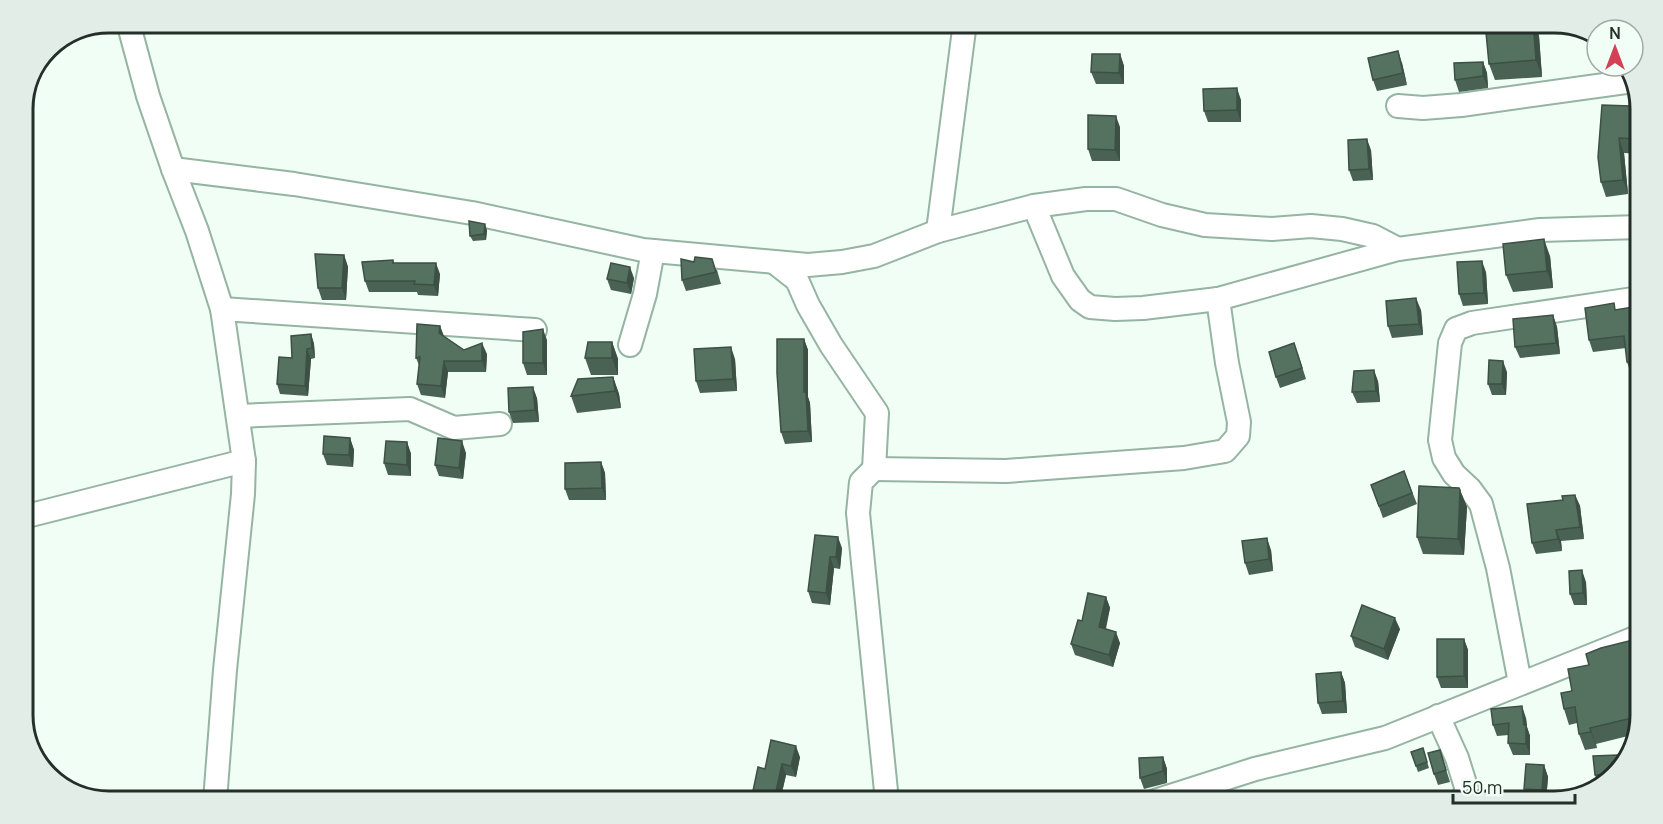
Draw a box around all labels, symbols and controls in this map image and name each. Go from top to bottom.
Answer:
north arrow [1585,18,1645,78]
text: N [1609,22,1621,44]
scale bar [1453,767,1574,805]
text: 50 m [1462,775,1502,799]

